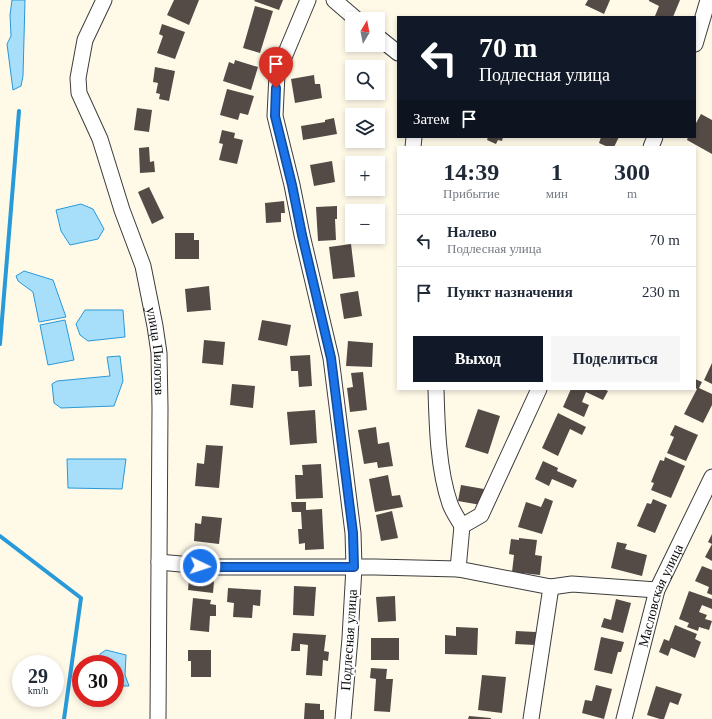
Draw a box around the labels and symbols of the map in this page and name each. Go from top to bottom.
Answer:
north arrow [345,12,385,52]
pin [259,47,293,88]
street label: улица Пилотов [144,305,167,396]
street label: Масловская улица [635,541,686,649]
position arrow [179,545,221,587]
street label: Подлесная улица [338,588,360,691]
speed limit sign: 30 [72,655,124,707]

